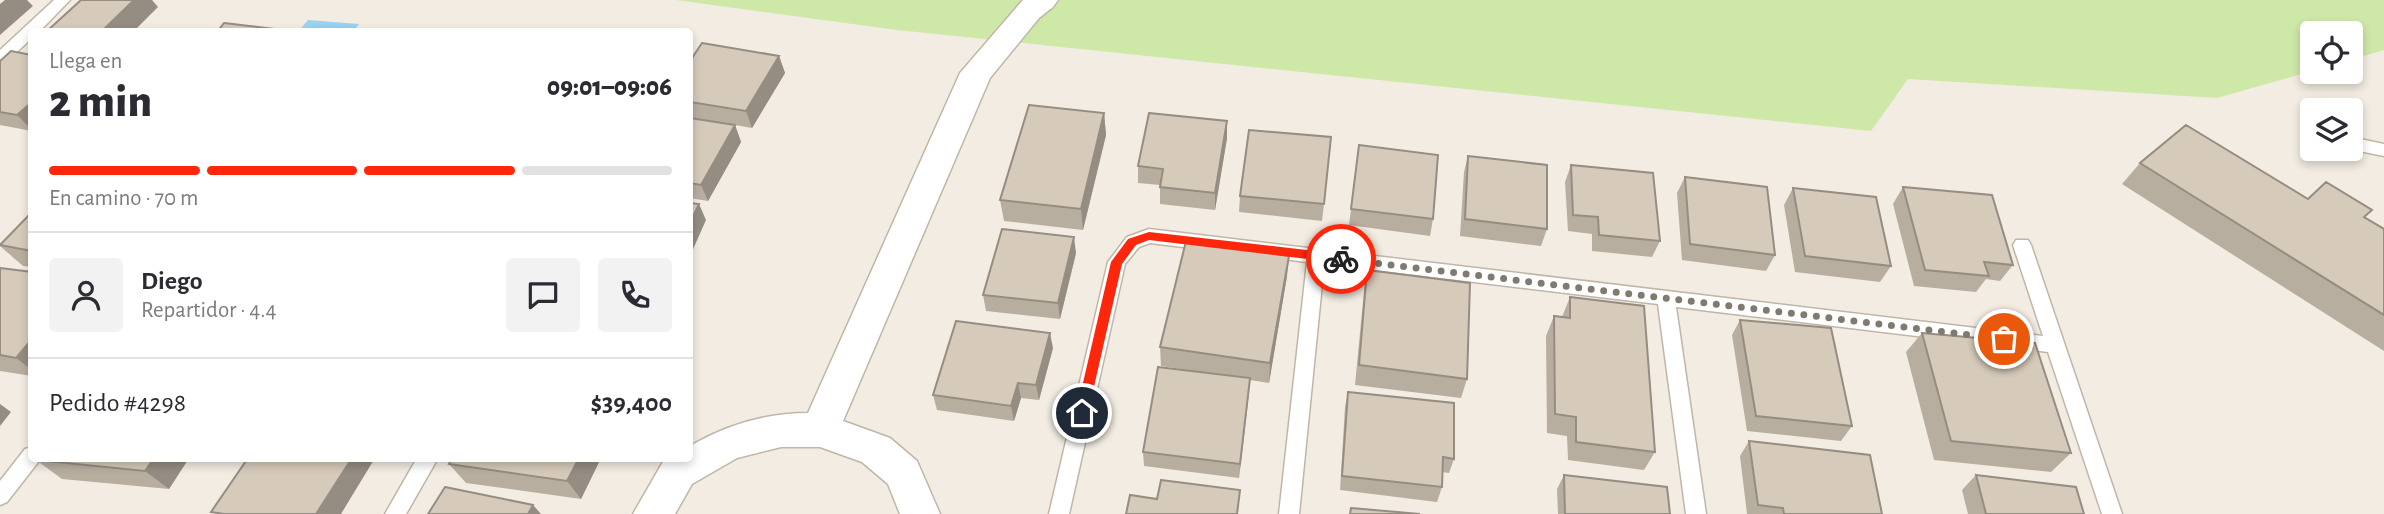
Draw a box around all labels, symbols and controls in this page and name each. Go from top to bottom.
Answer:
map controls [2300,21,2363,161]
button: locate [2300,21,2363,84]
text: Llega en [49,50,122,73]
text: 09:01–09:06 [547,74,672,100]
text: 2 min [49,79,152,125]
button: layers [2300,98,2363,161]
text: En camino · 70 m [49,187,198,210]
courier [1306,224,1376,294]
icon: bike [1322,240,1360,278]
button: person [49,258,123,332]
button: chat [506,258,580,332]
button: phone [598,258,672,332]
text: Diego [141,268,203,294]
text: Repartidor · 4.4 [141,299,277,322]
pin [1974,309,2034,369]
icon: bag [1985,320,2023,358]
pin [1052,383,1112,443]
text: Pedido #4298 [49,390,186,416]
text: $39,400 [590,390,672,416]
icon: home [1063,394,1101,432]

